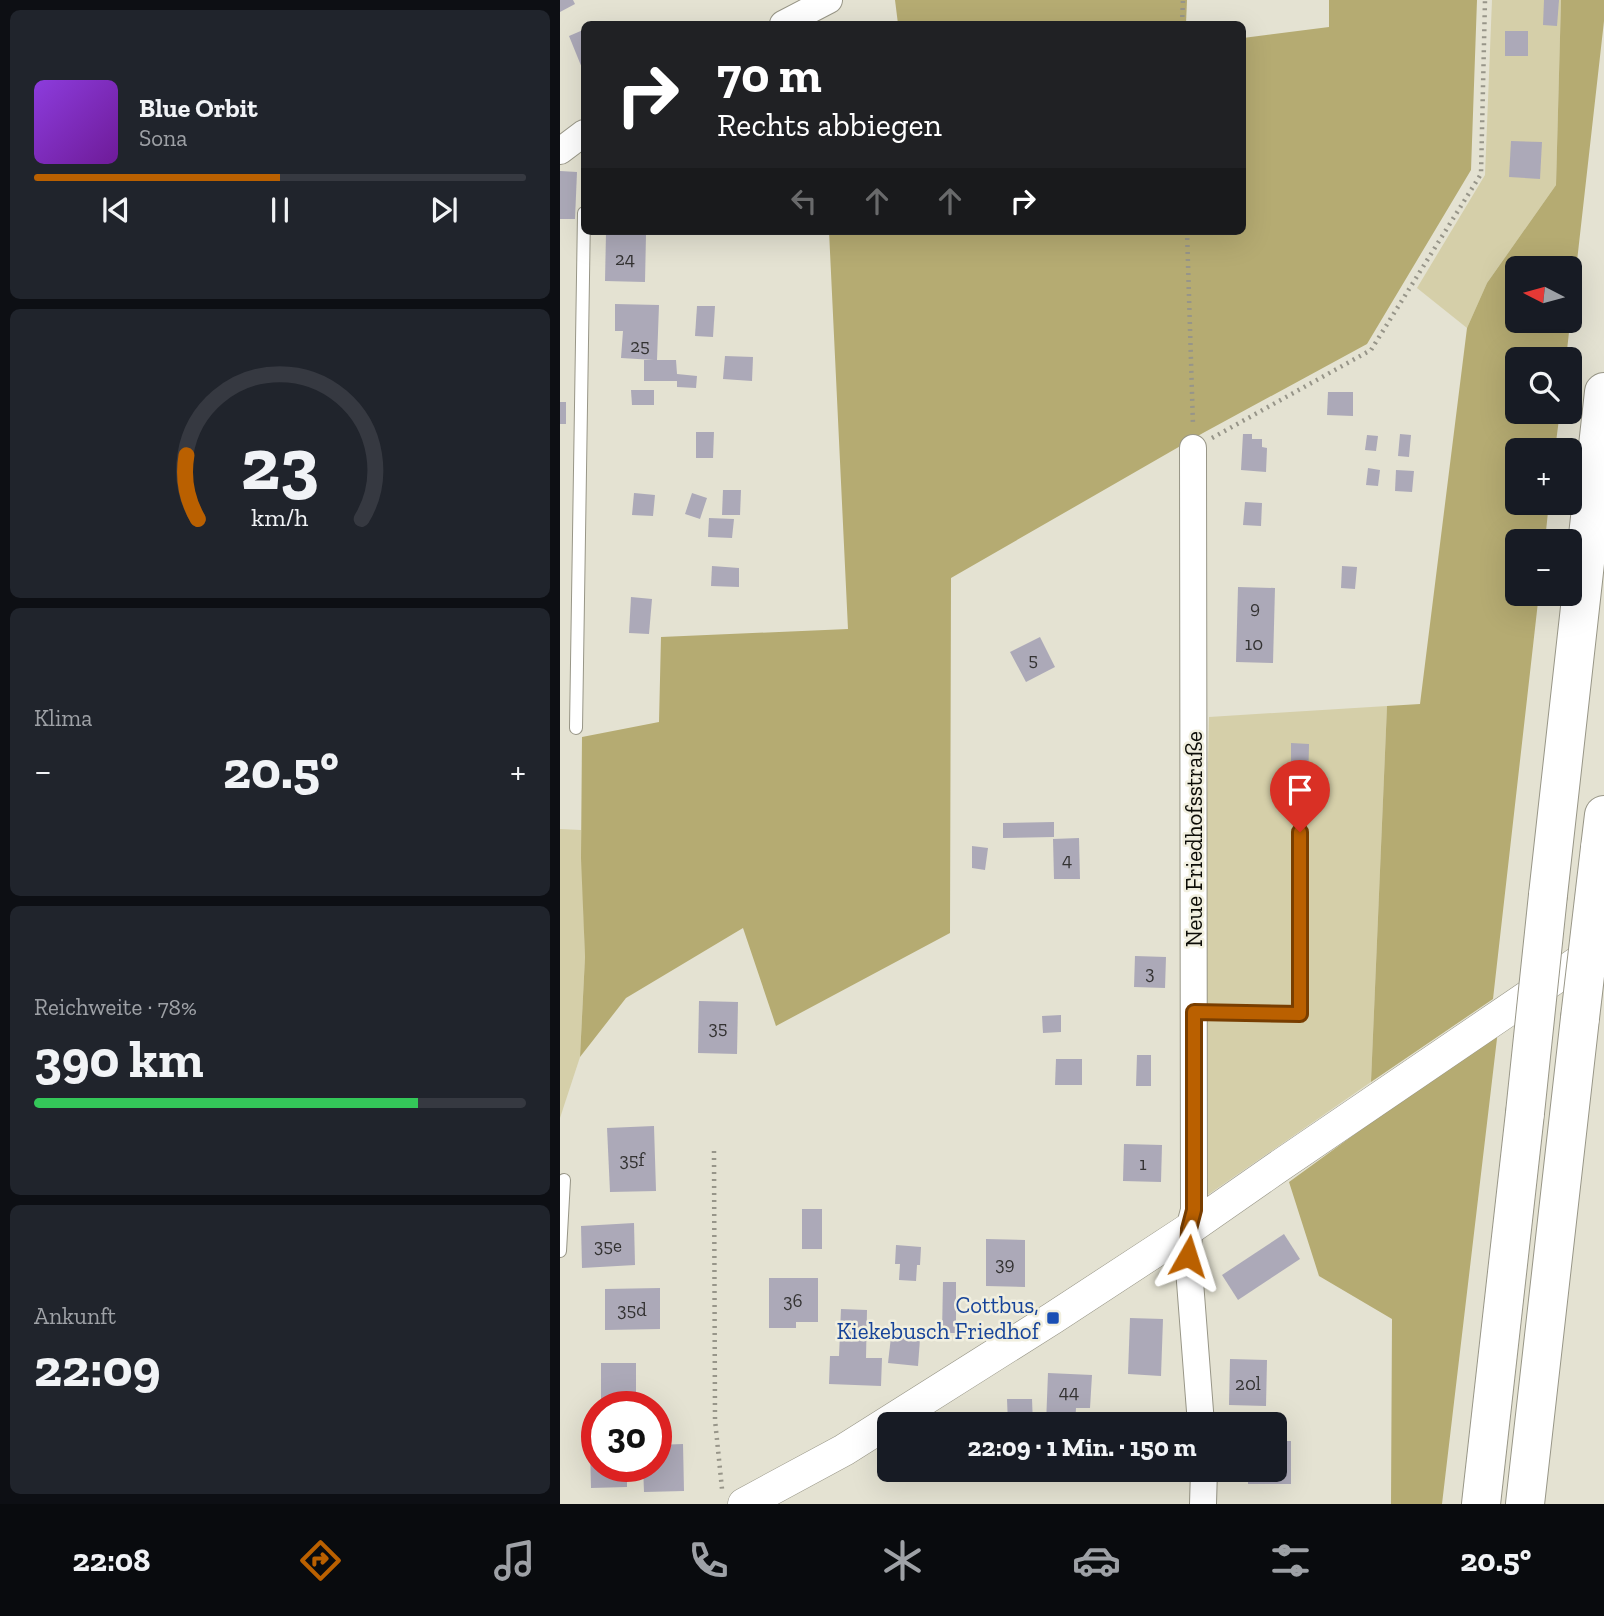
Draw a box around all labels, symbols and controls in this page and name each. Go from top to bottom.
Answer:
text: 70 m [717,46,822,105]
icon: right [602,49,693,140]
text: Blue Orbit [139,92,258,124]
text: Rechts abbiegen [717,106,942,144]
text: Sona [139,124,187,152]
icon: left [785,182,823,220]
icon: ahead [858,182,896,220]
icon: ahead [931,182,969,220]
icon: right [1004,182,1042,220]
icon: previous [97,191,135,229]
icon: pause [261,191,299,229]
icon: next [425,191,463,229]
house number: 24 [615,247,635,270]
north arrow [1505,256,1582,332]
map controls [1505,256,1582,606]
house number: 25 [630,334,650,357]
button: search [1505,347,1582,424]
text: 23 [241,421,319,509]
button: + [1505,438,1582,515]
text: km/h [251,502,309,532]
button: − [1505,529,1582,606]
house number: 9 [1250,596,1260,619]
house number: 10 [1245,632,1263,655]
house number: 5 [1028,648,1038,671]
text: Klima [34,704,92,732]
street label: Neue Friedhofsstraße [1180,731,1208,947]
text: 20.5° [223,739,339,801]
text: − [34,748,52,794]
text: + [510,748,526,794]
pin [1270,760,1330,832]
icon: arrive [1281,771,1319,809]
house number: 4 [1062,848,1072,871]
house number: 3 [1145,961,1155,984]
text: Reichweite · 78% [34,993,197,1021]
house number: 35 [708,1016,728,1039]
text: 390 km [34,1028,204,1090]
house number: 35f [619,1148,646,1171]
house number: 1 [1139,1152,1147,1175]
position arrow [1151,1219,1225,1293]
house number: 35e [594,1234,622,1257]
house number: 39 [995,1252,1015,1275]
house number: 36 [783,1289,803,1312]
place label: Cottbus, Kiekebusch Friedhof [836,1291,1041,1345]
house number: 35d [617,1298,647,1321]
text: Ankunft [34,1302,116,1330]
marker: Cottbus, Kiekebusch Friedhof [1045,1310,1061,1326]
text: 22:09 [34,1337,161,1399]
house number: 20l [1235,1372,1261,1395]
house number: 44 [1059,1380,1079,1403]
speed limit sign: 30 [581,1391,672,1482]
text: 22:09 · 1 Min. · 150 m [967,1431,1197,1463]
icon: directions [296,1536,345,1585]
icon: music [490,1536,539,1585]
icon: phone [684,1536,733,1585]
icon: climate [878,1536,927,1585]
icon: car [1072,1536,1121,1585]
icon: filters [1266,1536,1315,1585]
text: 22:08 [73,1541,151,1579]
text: 20.5° [1460,1541,1531,1579]

